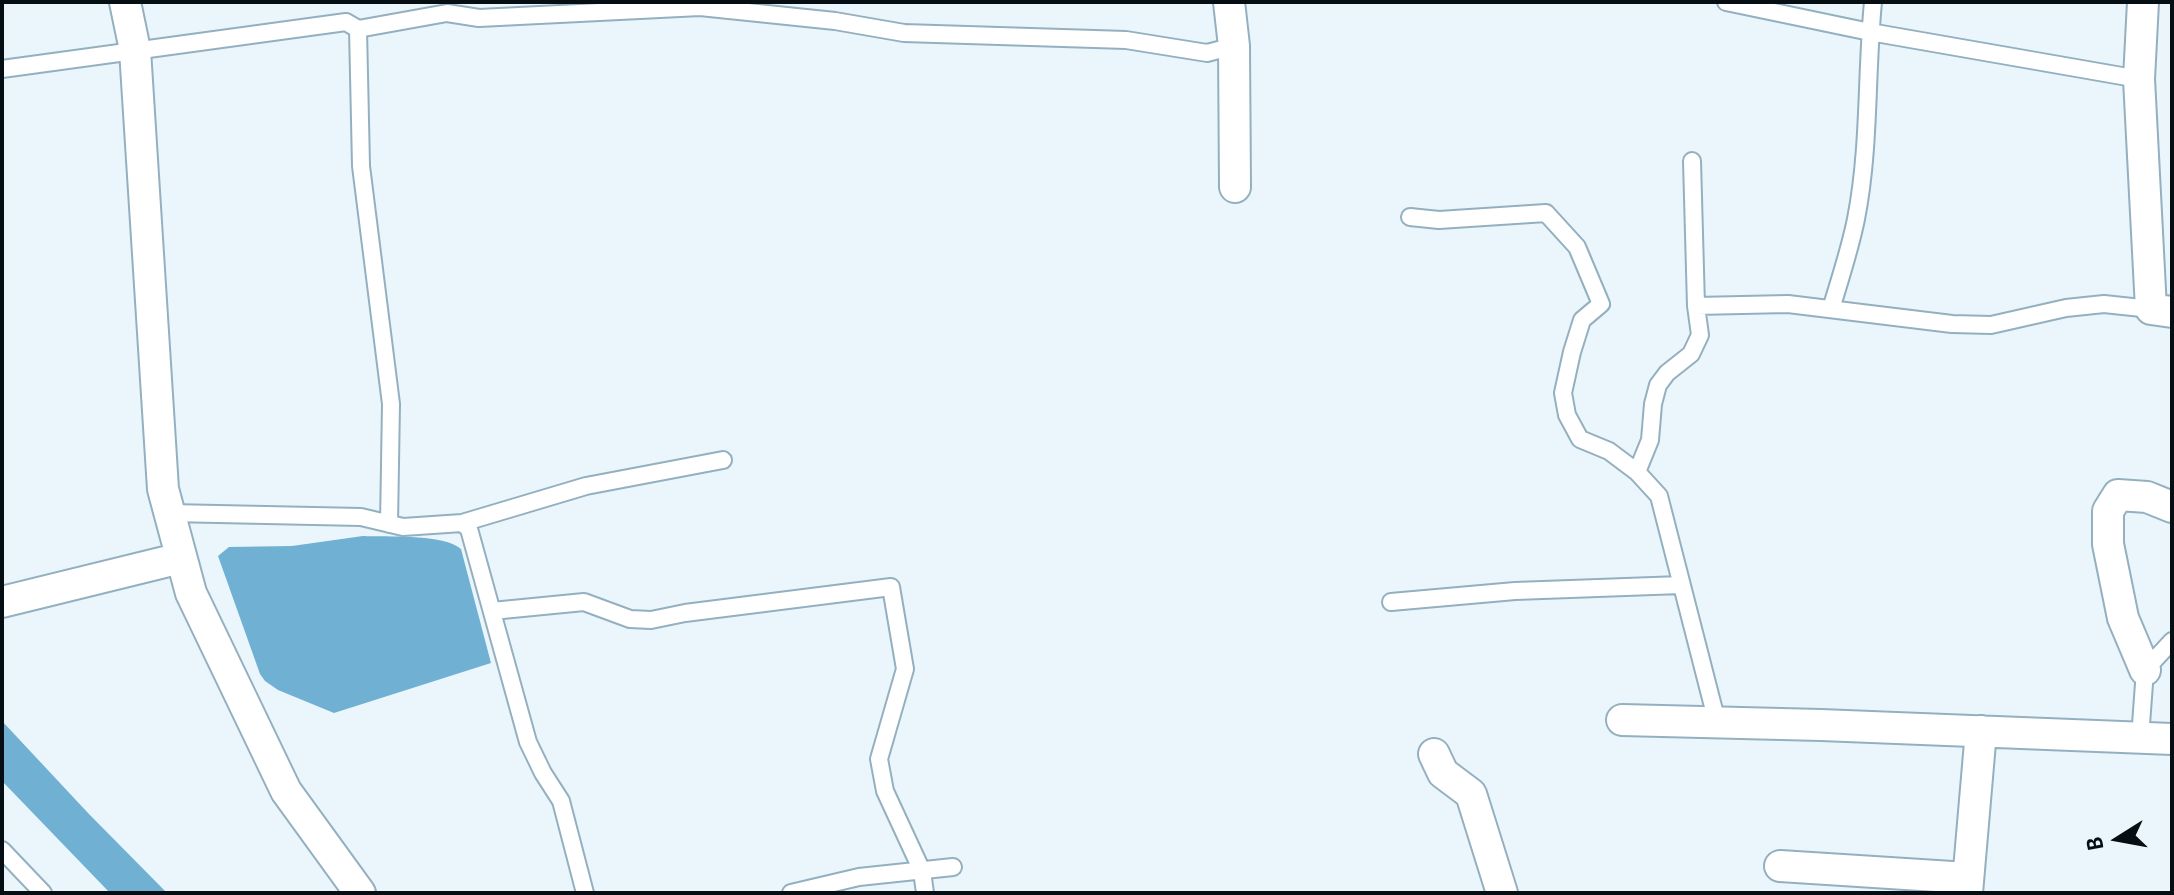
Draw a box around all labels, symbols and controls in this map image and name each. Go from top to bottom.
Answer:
north arrow [2078,799,2158,879]
text: B [2079,835,2109,853]

